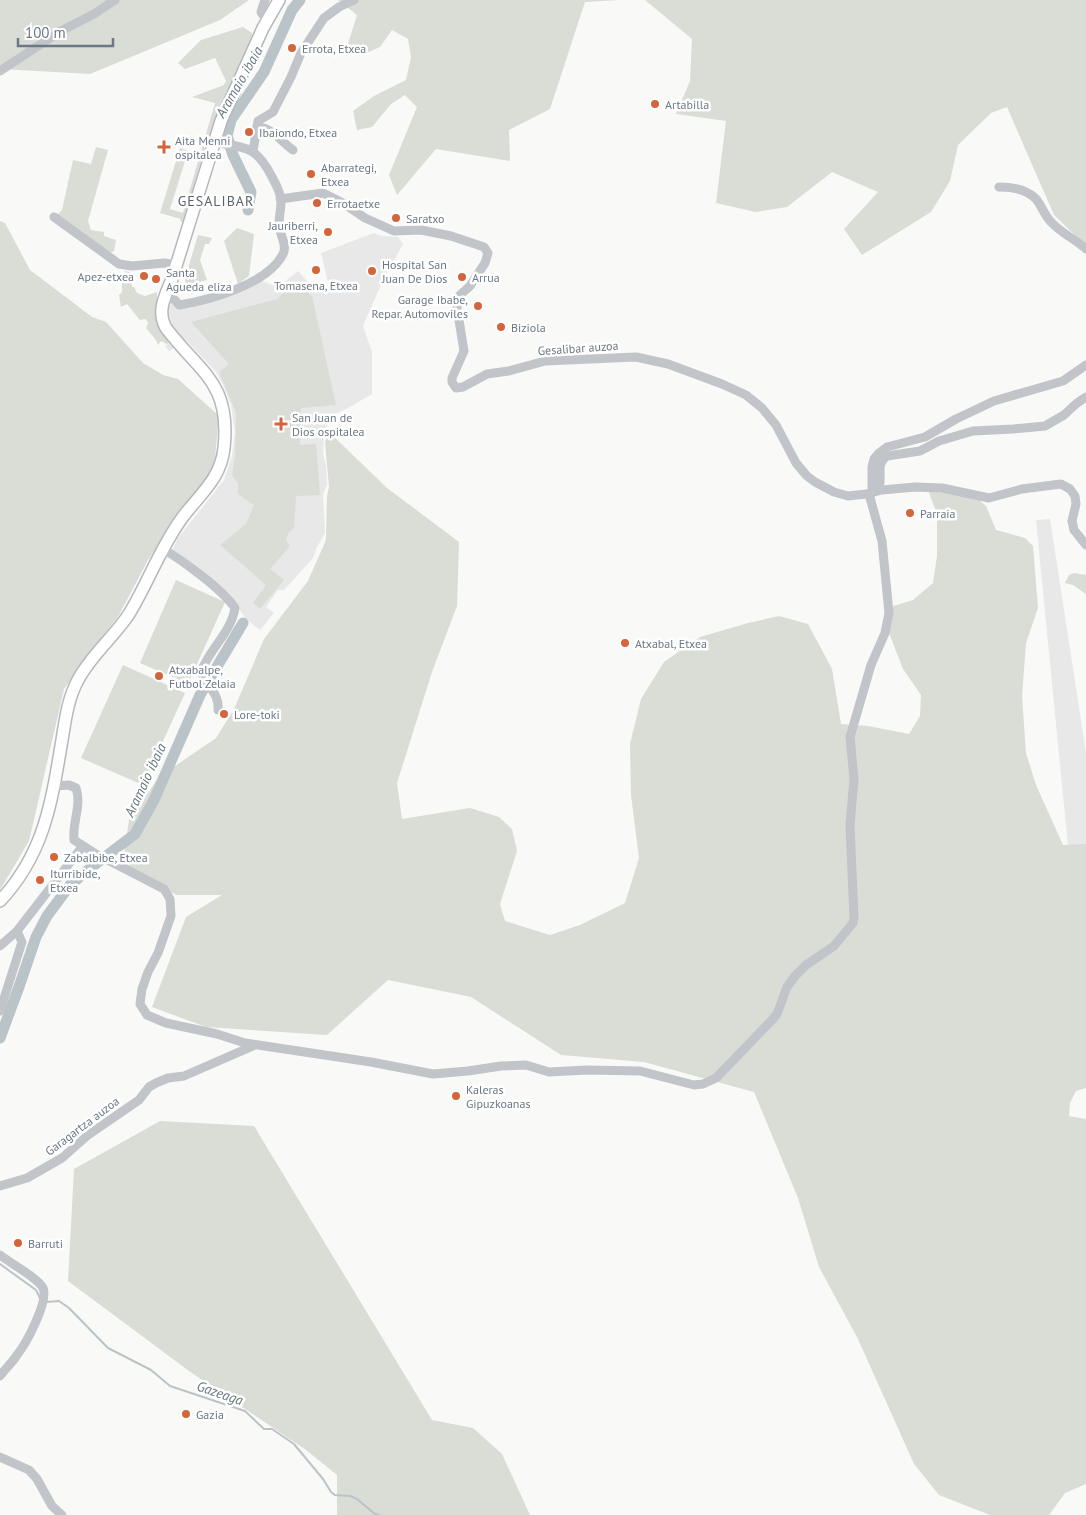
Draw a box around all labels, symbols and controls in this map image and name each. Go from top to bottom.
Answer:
scale bar [18,15,112,47]
text: 100 m [25,23,66,42]
place label: Errota, Etxea [302,41,366,56]
marker: Errota, Etxea [286,42,298,54]
water label: Aramaio ibaia [211,43,267,122]
place label: Artabilla [665,97,709,112]
marker: Artabilla [649,98,661,110]
place label: Ibaiondo, Etxea [259,125,337,140]
marker: Ibaiondo, Etxea [243,126,255,138]
place label: Aita Menni ospitalea [175,133,230,162]
marker: Aita Menni ospitalea [157,140,171,154]
place label: Abarrategi, Etxea [321,160,377,189]
marker: Abarrategi, Etxea [305,168,317,180]
district label: GESALIBAR [178,192,254,210]
place label: Errotaetxe [327,196,380,211]
marker: Errotaetxe [311,197,323,209]
place label: Saratxo [406,211,445,226]
marker: Saratxo [390,212,402,224]
place label: Jauriberri, Etxea [267,218,318,247]
marker: Jauriberri, Etxea [322,226,334,238]
place label: Hospital San Juan De Dios [381,257,447,286]
marker: Tomasena, Etxea [310,264,322,276]
place label: Santa Agueda eliza [166,265,232,294]
marker: Hospital San Juan De Dios [366,265,378,277]
place label: Apez-etxea [77,269,134,284]
marker: Apez-etxea [138,270,150,282]
place label: Arrua [472,270,500,285]
marker: Arrua [456,271,468,283]
marker: Santa Agueda eliza [150,273,162,285]
place label: Tomasena, Etxea [274,278,358,293]
place label: Garage Ibabe, Repar. Automoviles [372,292,468,321]
marker: Garage Ibabe, Repar. Automoviles [472,300,484,312]
place label: Biziola [511,320,546,335]
marker: Biziola [495,321,507,333]
street label: Gesalibar auzoa [537,338,619,358]
place label: San Juan de Dios ospitalea [292,410,365,439]
marker: San Juan de Dios ospitalea [274,417,288,431]
place label: Parraia [920,506,956,521]
marker: Parraia [904,507,916,519]
place label: Atxabal, Etxea [635,636,707,651]
marker: Atxabal, Etxea [619,637,631,649]
place label: Atxabalpe, Futbol Zelaia [169,662,236,691]
marker: Atxabalpe, Futbol Zelaia [153,670,165,682]
place label: Lore-toki [234,707,280,722]
marker: Lore-toki [218,708,230,720]
water label: Aramaio ibaia [120,740,170,821]
place label: Zabalbibe, Etxea [64,850,148,865]
marker: Zabalbibe, Etxea [48,851,60,863]
place label: Iturribide, Etxea [50,866,101,895]
marker: Iturribide, Etxea [34,874,46,886]
place label: Kaleras Gipuzkoanas [466,1082,530,1111]
marker: Kaleras Gipuzkoanas [450,1090,462,1102]
street label: Garagartza auzoa [42,1093,122,1159]
place label: Barruti [28,1236,63,1251]
marker: Barruti [12,1237,24,1249]
water label: Gazeaga [194,1377,246,1409]
place label: Gazia [196,1407,224,1422]
marker: Gazia [180,1408,192,1420]

